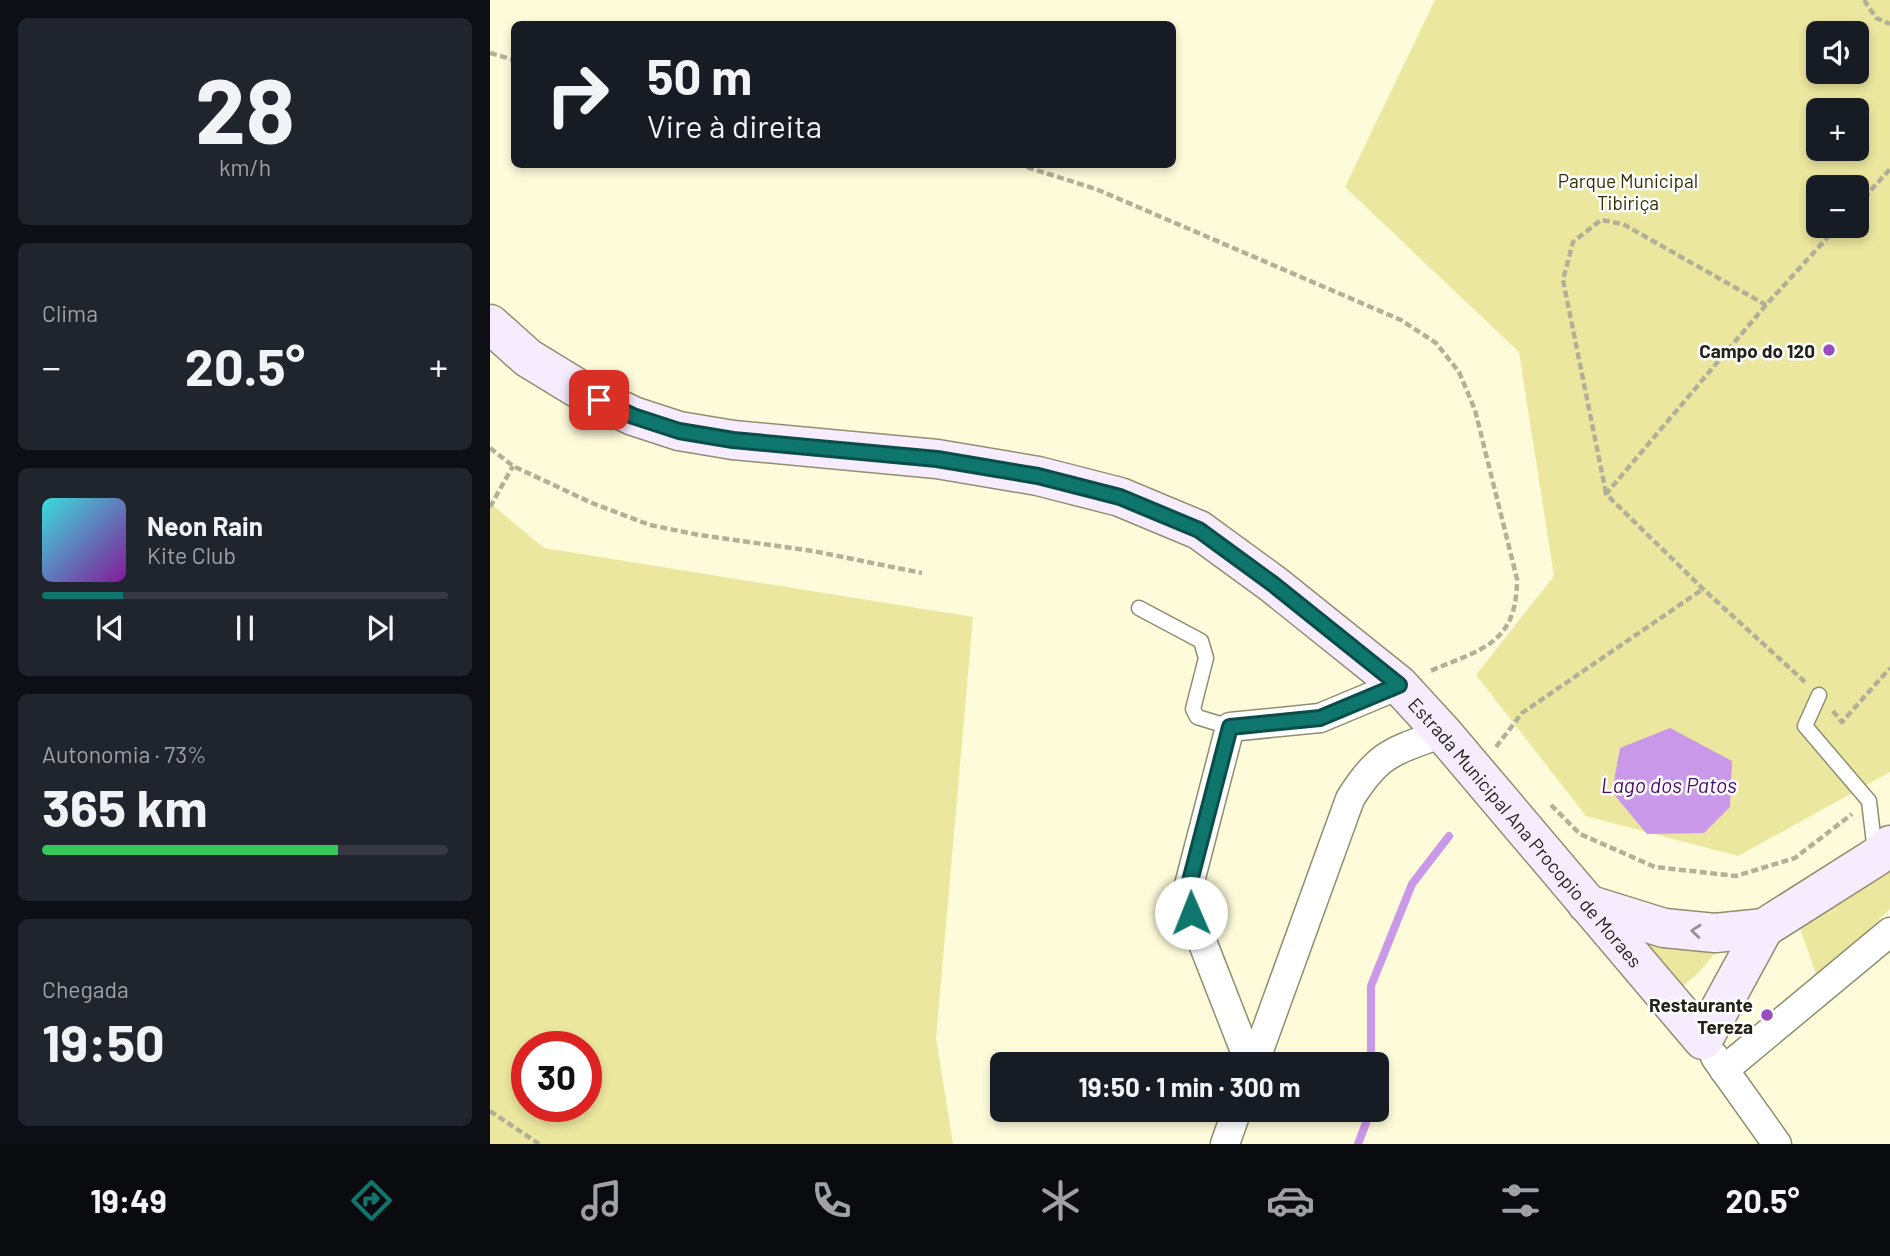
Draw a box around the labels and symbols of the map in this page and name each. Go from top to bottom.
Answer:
park label: Parque Municipal Tibiriça [1558,169,1698,214]
place label: Campo do 120 [1699,339,1815,362]
marker: Campo do 120 [1821,342,1837,358]
pin [569,370,629,430]
street label: Estrada Municipal Ana Procopio de Moraes [1404,692,1647,972]
water label: Lago dos Patos [1601,772,1737,797]
position arrow [1154,876,1228,950]
one-way arrow [1690,924,1701,939]
place label: Restaurante Tereza [1649,993,1753,1038]
marker: Restaurante Tereza [1759,1007,1775,1023]
speed limit sign: 30 [511,1031,602,1122]

